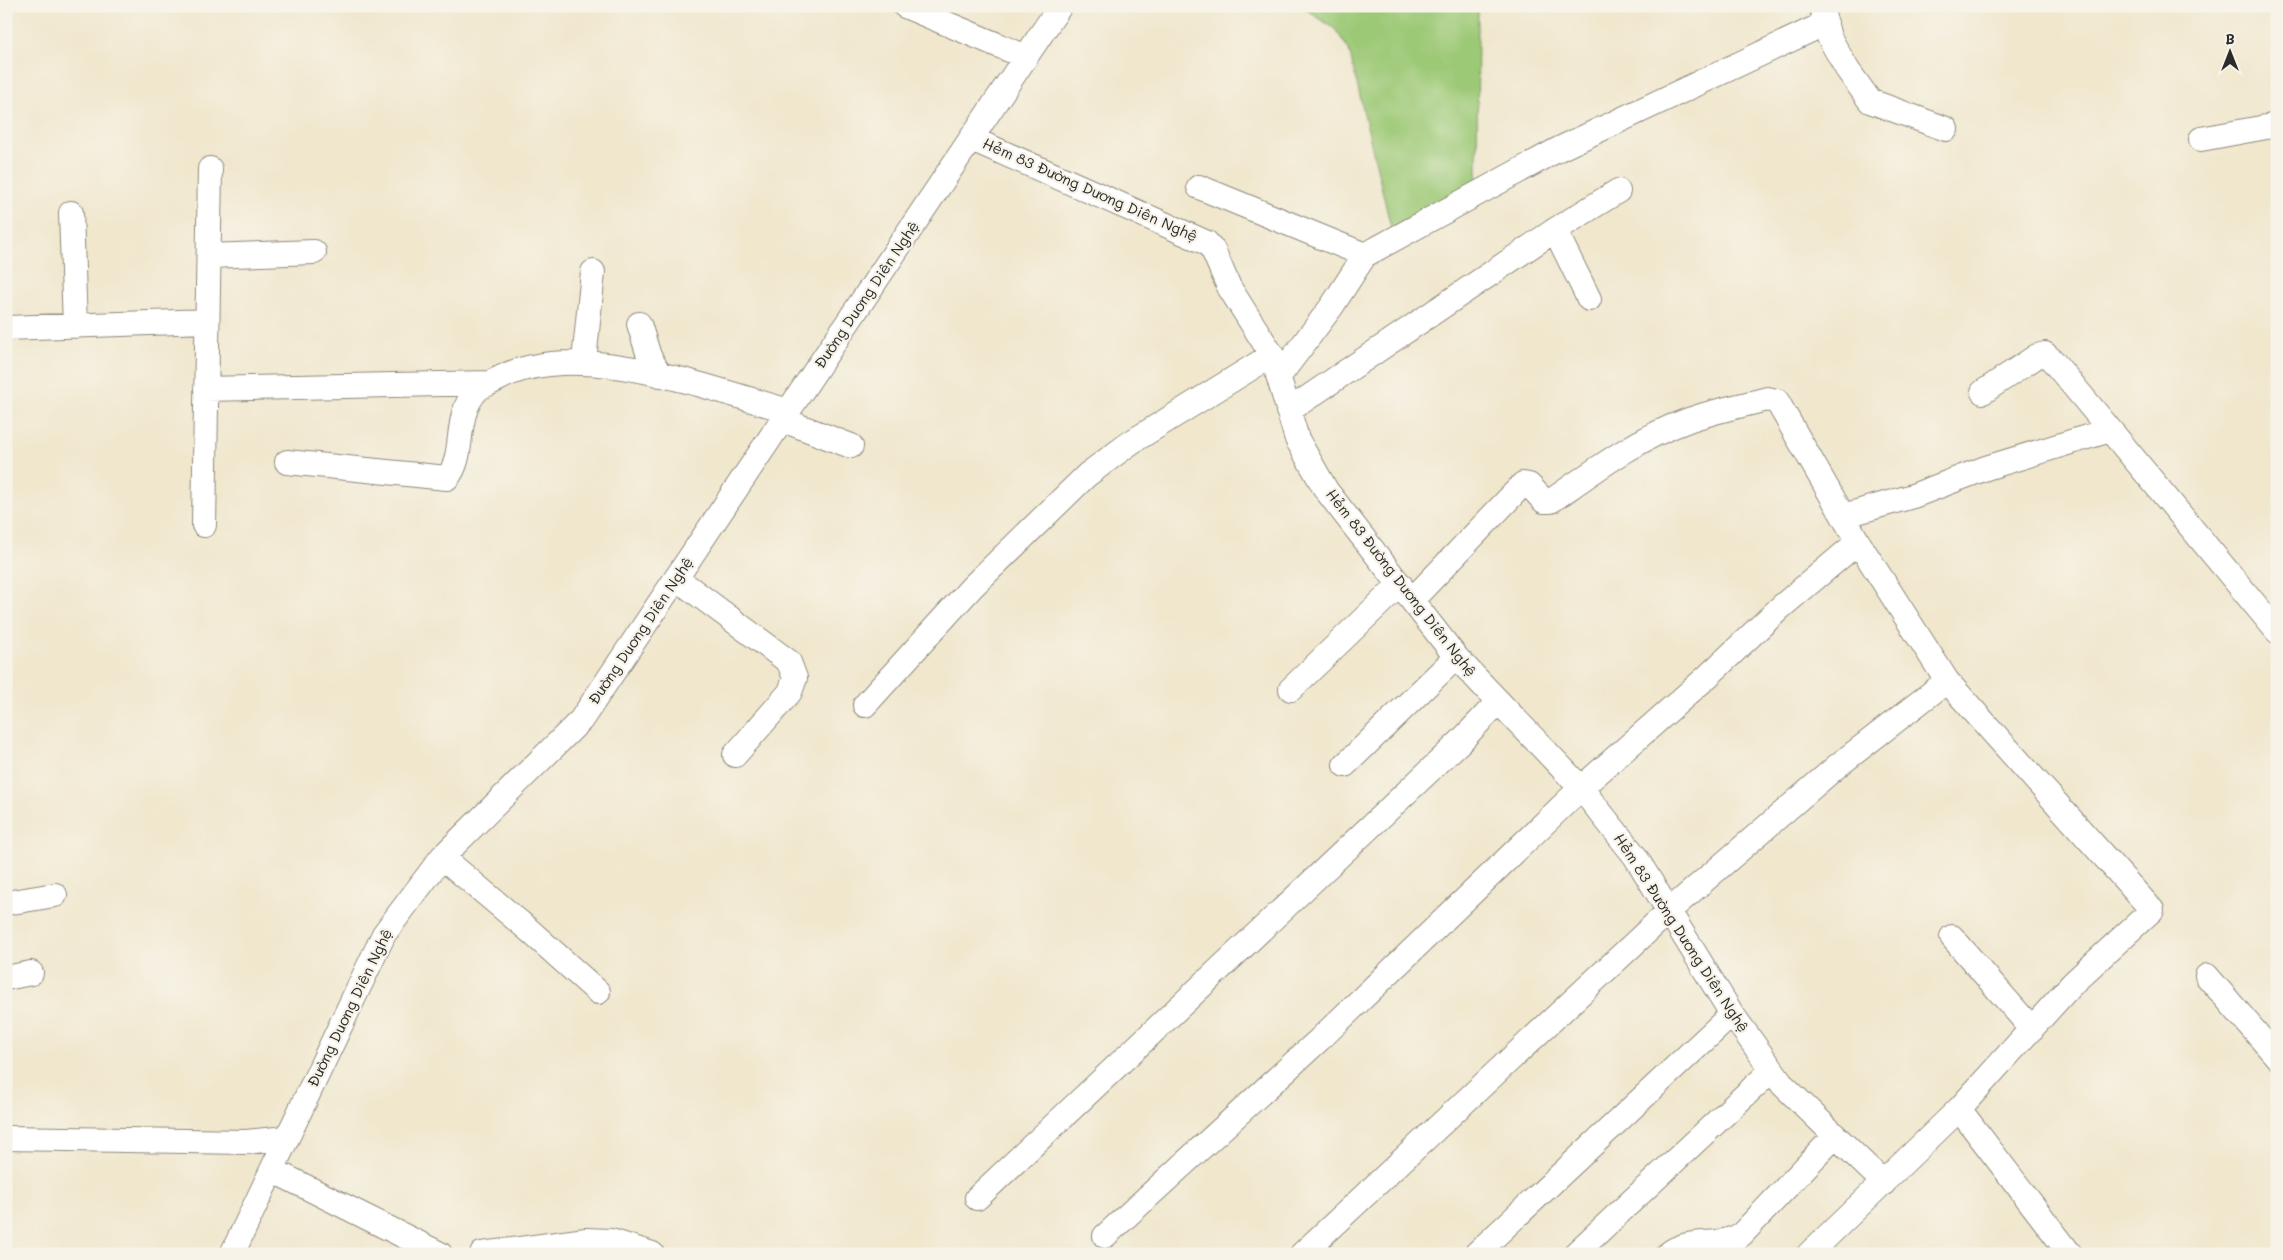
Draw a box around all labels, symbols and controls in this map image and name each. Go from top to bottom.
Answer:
north arrow [2206,28,2256,78]
text: B [2225,29,2235,48]
street label: Hẻm 83 Đường Dương Diên Nghệ [980,133,1201,246]
street label: Đường Duơng Diên Nghệ [809,217,923,372]
street label: Hẻm 83 Đường Dương Diên Nghệ [1322,484,1481,680]
street label: Đường Duơng Diên Nghệ [583,553,697,708]
street label: Hẻm 83 Đường Dương Diên Nghệ [1610,829,1754,1036]
street label: Đường Duơng Diên Nghệ [302,925,396,1090]

